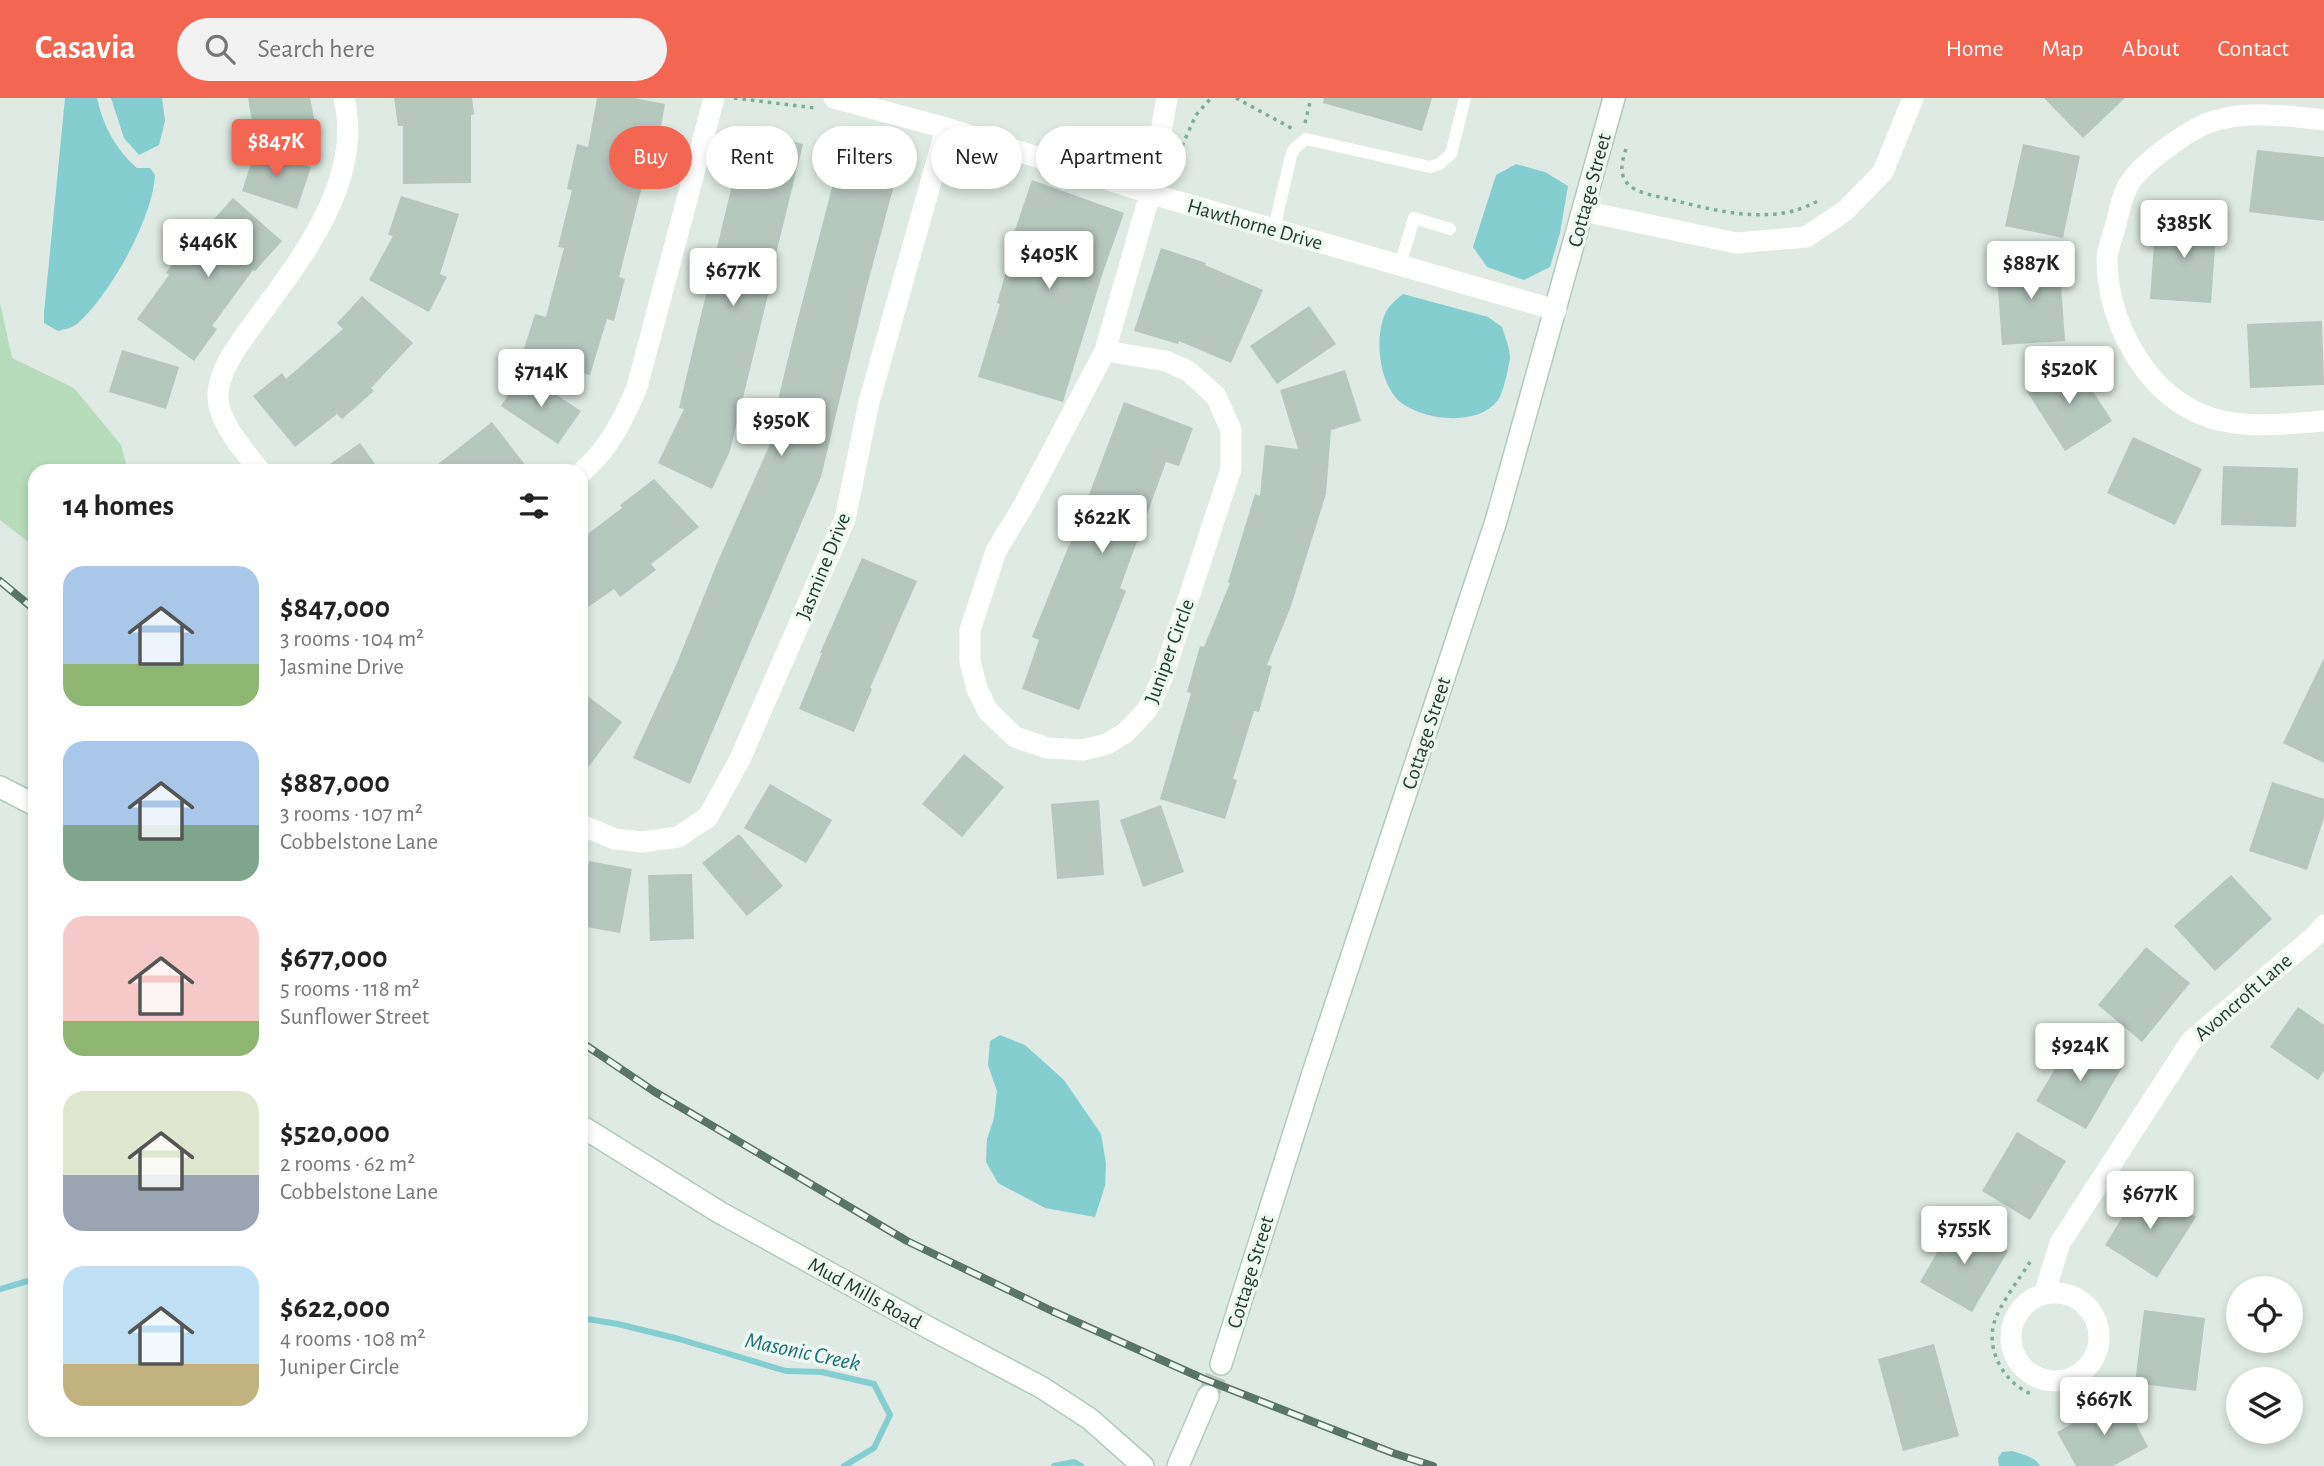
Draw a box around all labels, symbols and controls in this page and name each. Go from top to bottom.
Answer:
search box [177,18,667,81]
icon: search [201,30,239,68]
text: Casavia [35,32,135,65]
text: Search here [257,36,375,62]
text: Home [1946,37,2004,61]
text: Map [2042,37,2084,61]
text: About [2122,37,2179,61]
text: Contact [2217,37,2289,61]
pin: $847K [227,120,325,179]
chip: Buy [609,126,692,189]
chip: Rent [706,126,798,189]
chip: Filters [812,126,917,189]
chip: New [931,126,1022,189]
chip: Apartment [1036,126,1186,189]
text: $847K [248,130,304,153]
street label: Cottage Street [1564,131,1615,249]
street label: Hawthorne Drive [1185,195,1325,254]
pin: $385K [2135,200,2233,260]
text: $385K [2157,211,2211,234]
pin: $446K [159,220,257,279]
text: $446K [179,230,237,253]
pin: $405K [1000,232,1098,291]
text: $405K [1020,242,1078,265]
pin: $887K [1982,242,2080,301]
pin: $677K [684,248,782,308]
text: $887K [2003,252,2059,275]
text: $677K [706,259,760,282]
pin: $520K [2020,346,2118,406]
pin: $714K [492,350,590,409]
text: $520K [2041,357,2097,380]
text: $714K [514,360,568,383]
pin: $950K [732,398,830,458]
text: $950K [753,409,809,432]
icon: filters [515,487,553,525]
text: 14 homes [63,491,174,521]
pin: $622K [1053,496,1151,555]
text: $622K [1074,506,1130,529]
street label: Jasmine Drive [793,510,854,623]
text: $847,000 [280,593,390,623]
icon: home [119,594,203,678]
street label: Juniper Circle [1141,596,1198,706]
text: 3 rooms · 104 m² [280,628,424,651]
text: Jasmine Drive [280,656,404,679]
street label: Cottage Street [1398,674,1455,792]
text: $887,000 [280,768,390,798]
icon: home [119,769,203,853]
text: 3 rooms · 107 m² [280,803,423,826]
text: Cobbelstone Lane [280,831,438,854]
text: $677,000 [280,943,388,973]
icon: home [119,944,203,1028]
street label: Avoncroft Lane [2191,950,2296,1045]
text: 5 rooms · 118 m² [280,978,420,1001]
text: Sunflower Street [280,1006,429,1029]
pin: $924K [2031,1024,2129,1083]
text: $924K [2051,1034,2109,1057]
text: $520,000 [280,1118,390,1148]
icon: home [119,1119,203,1203]
text: 2 rooms · 62 m² [280,1153,415,1176]
pin: $677K [2101,1172,2199,1231]
text: Cobbelstone Lane [280,1181,438,1204]
text: $677K [2123,1182,2177,1205]
pin: $755K [1915,1206,2013,1266]
street label: Cottage Street [1223,1213,1278,1331]
text: $755K [1937,1217,1991,1240]
street label: Mud Mills Road [804,1254,925,1333]
map controls [2226,1276,2303,1444]
button: locate [2226,1276,2303,1353]
text: $622,000 [280,1293,390,1323]
icon: home [119,1294,203,1378]
text: 4 rooms · 108 m² [280,1328,426,1351]
water label: Masonic Creek [743,1329,863,1376]
text: Juniper Circle [280,1356,399,1379]
button: layers [2226,1367,2303,1444]
pin: $667K [2055,1378,2153,1437]
text: $667K [2076,1388,2132,1411]

